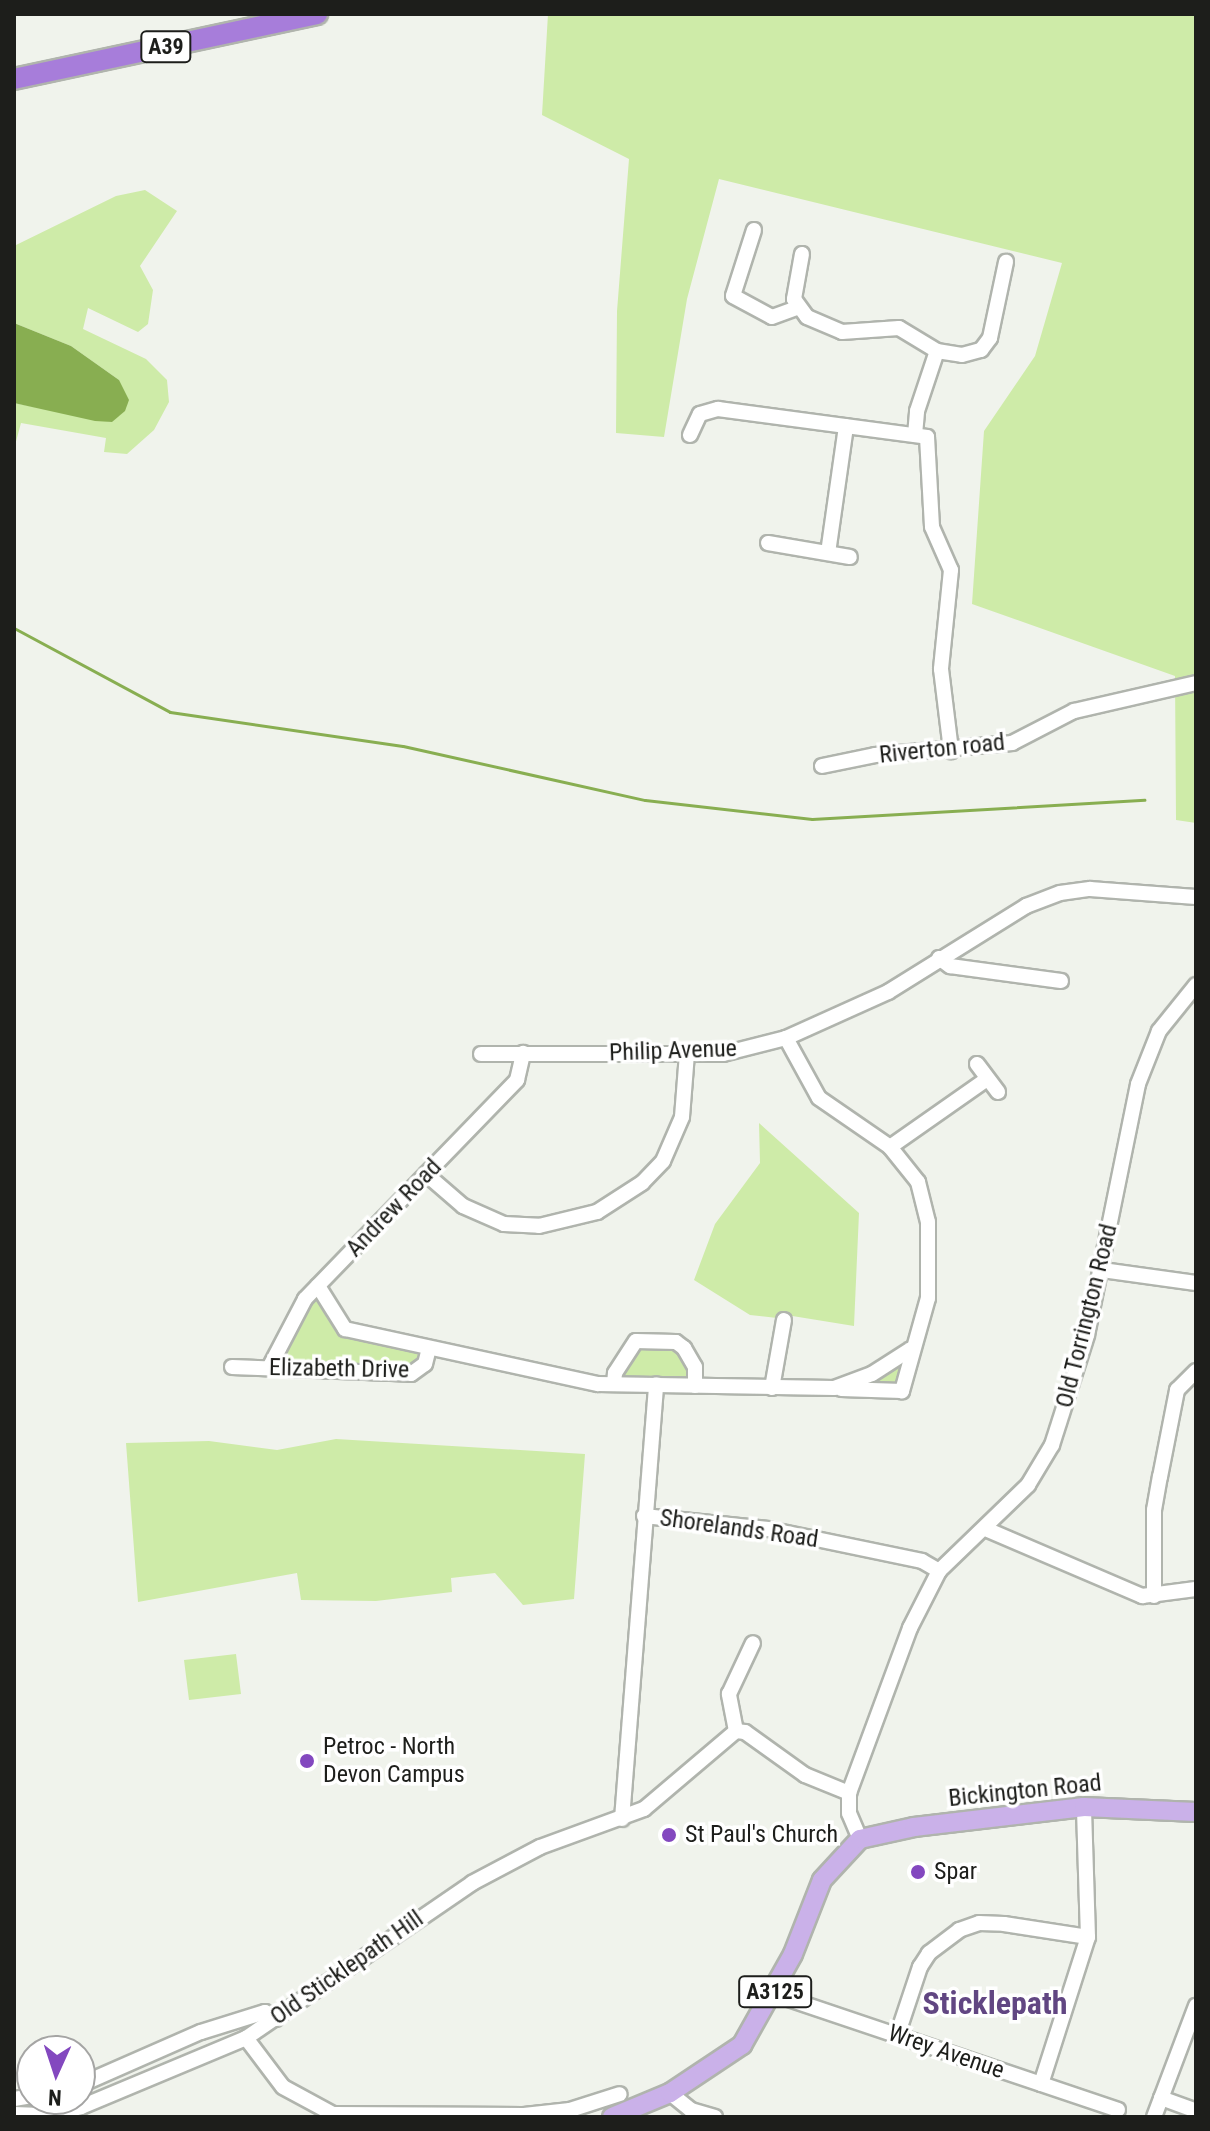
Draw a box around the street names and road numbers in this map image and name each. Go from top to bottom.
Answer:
road number: A39 [140,29,192,65]
street label: Riverton road [878,728,1006,770]
street label: Philip Avenue [609,1034,737,1068]
street label: Andrew Road [340,1153,448,1263]
street label: Old Torrington Road [1050,1221,1124,1411]
street label: Elizabeth Drive [269,1353,409,1385]
street label: Shorelands Road [658,1504,820,1554]
street label: Bickington Road [947,1769,1103,1813]
street label: Old Sticklepath Hill [265,1905,429,2031]
road number: A3125 [737,1974,813,2010]
street label: Wrey Avenue [884,2019,1008,2085]

